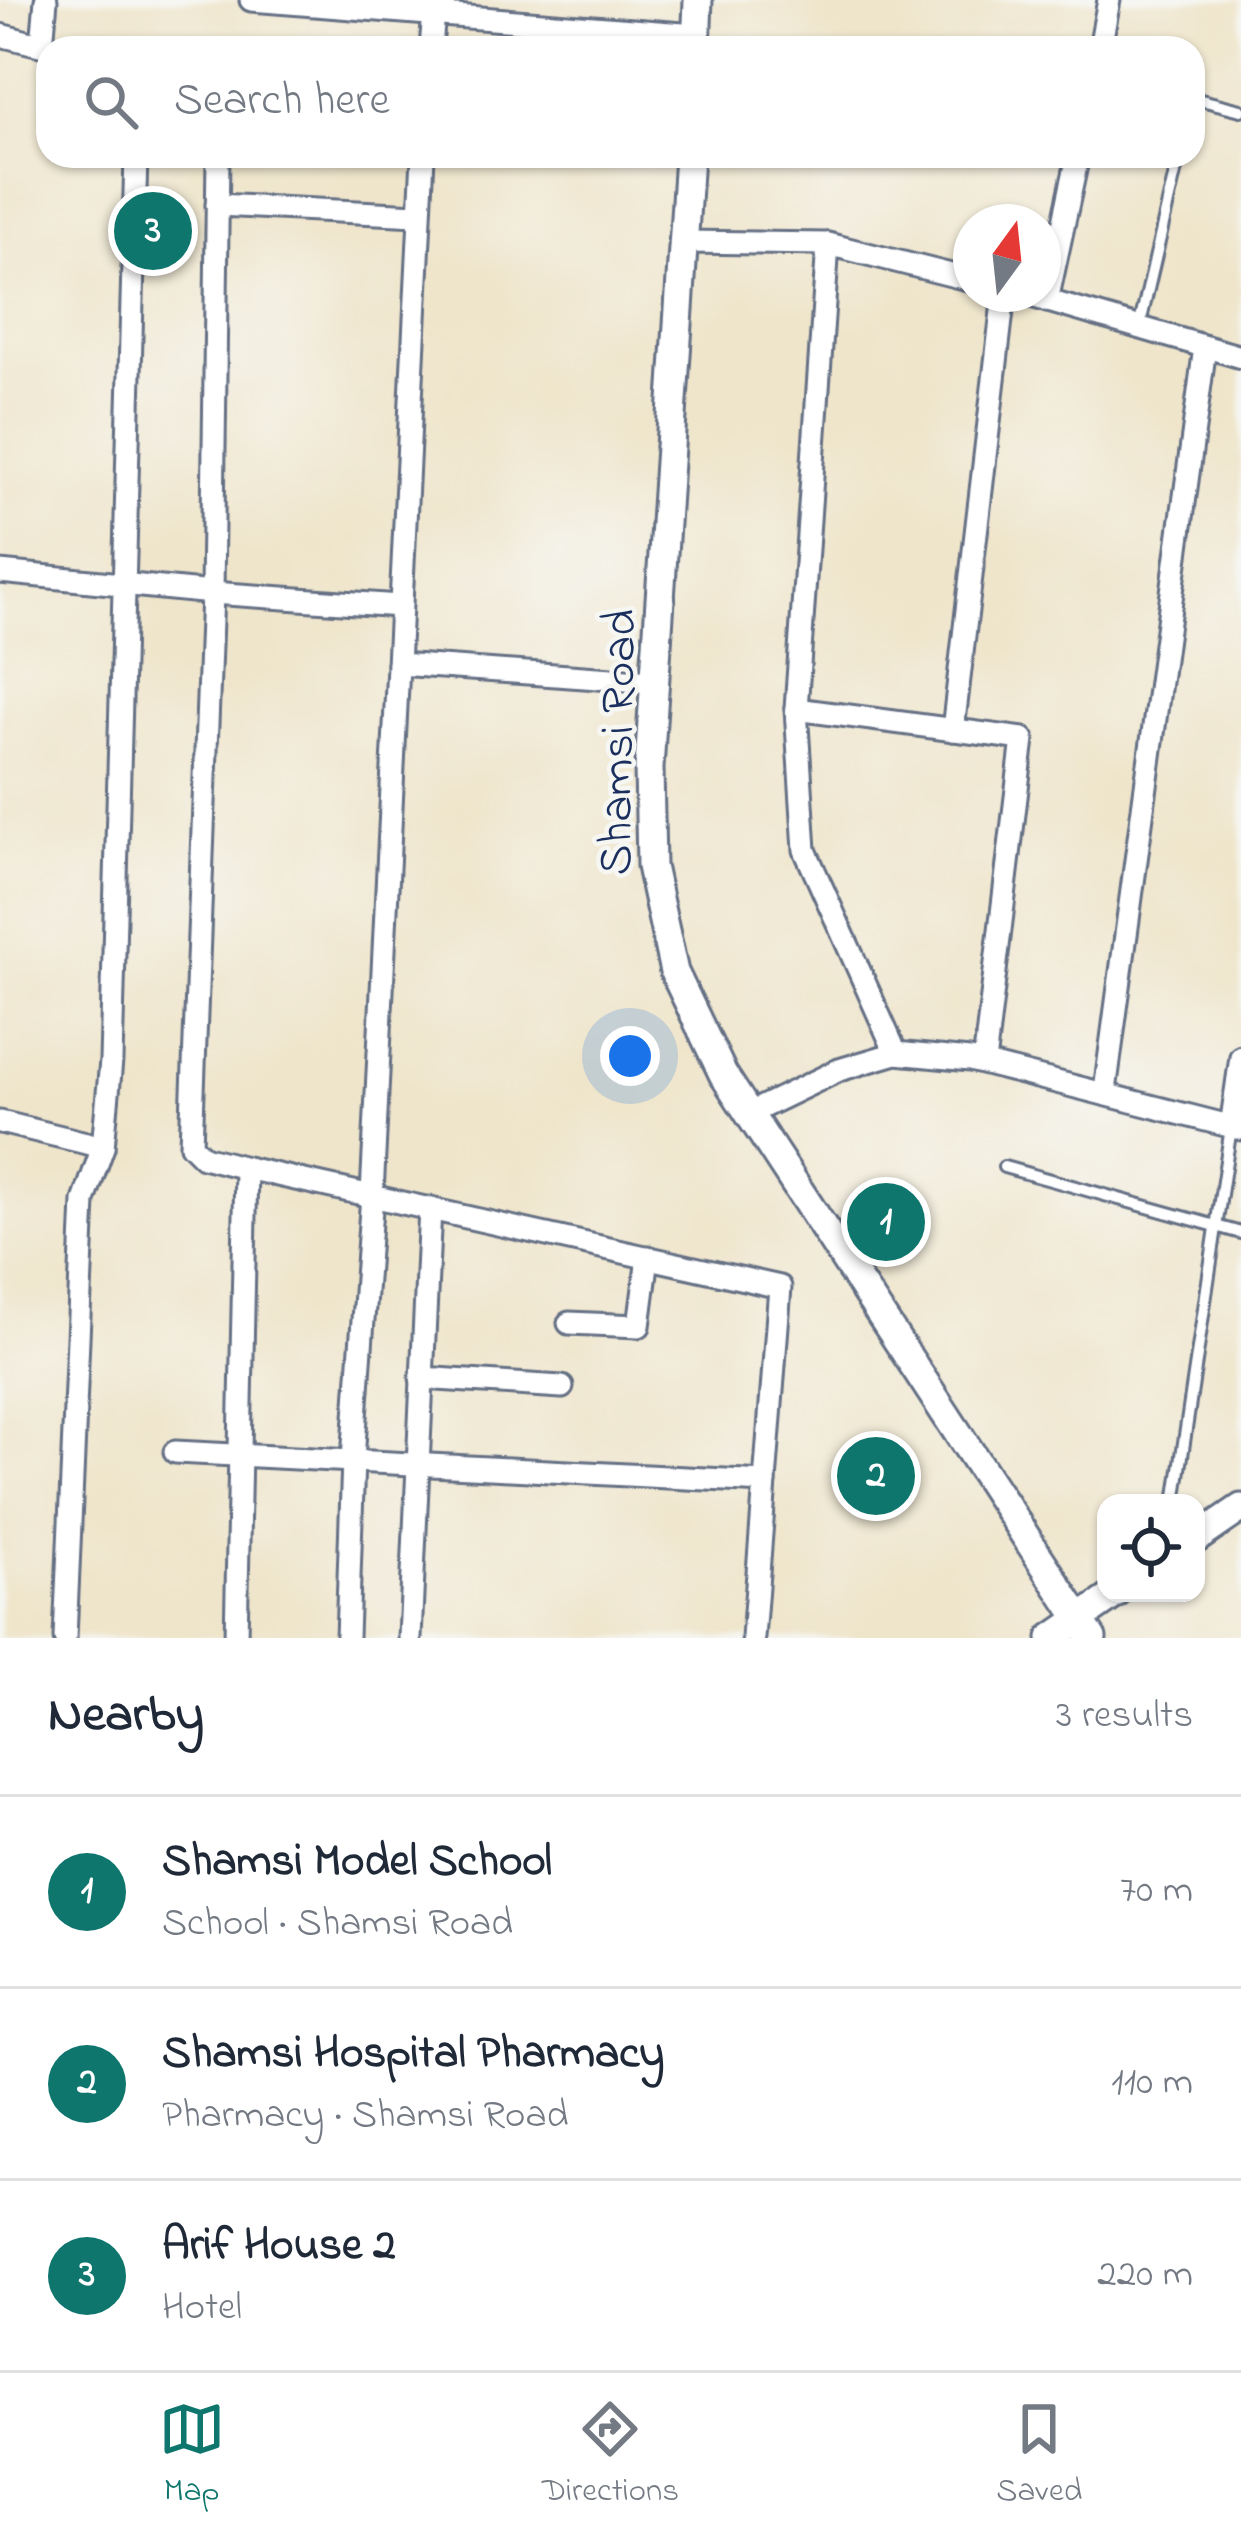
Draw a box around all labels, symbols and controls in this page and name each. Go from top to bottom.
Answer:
search box [36,36,1205,168]
icon: search [78,69,144,135]
text: Search here [174,69,390,135]
pin: 3 [114,186,192,276]
north arrow [953,204,1061,312]
street label: Shamsi Road [583,608,657,876]
your location [600,1026,660,1086]
pin: 1 [847,1177,925,1267]
pin: 2 [837,1431,915,1521]
map controls [1097,1494,1205,1602]
button: locate [1097,1494,1205,1602]
text: Nearby [48,1679,204,1754]
text: 3 results [1056,1688,1193,1745]
text: Shamsi Model School [162,1830,552,1896]
text: 1 [81,1863,93,1920]
text: 70 m [1120,1863,1193,1920]
text: School · Shamsi Road [162,1896,513,1953]
text: Shamsi Hospital Pharmacy [162,2022,664,2088]
text: 2 [77,2055,97,2112]
text: 110 m [1111,2055,1193,2112]
text: Pharmacy · Shamsi Road [162,2088,568,2145]
text: Arif House 2 [162,2214,396,2280]
text: 3 [79,2247,95,2304]
text: 220 m [1097,2247,1193,2304]
text: Hotel [162,2280,242,2337]
tab: Map [159,2396,225,2516]
tab: Directions [542,2396,679,2516]
tab: Saved [996,2396,1082,2516]

